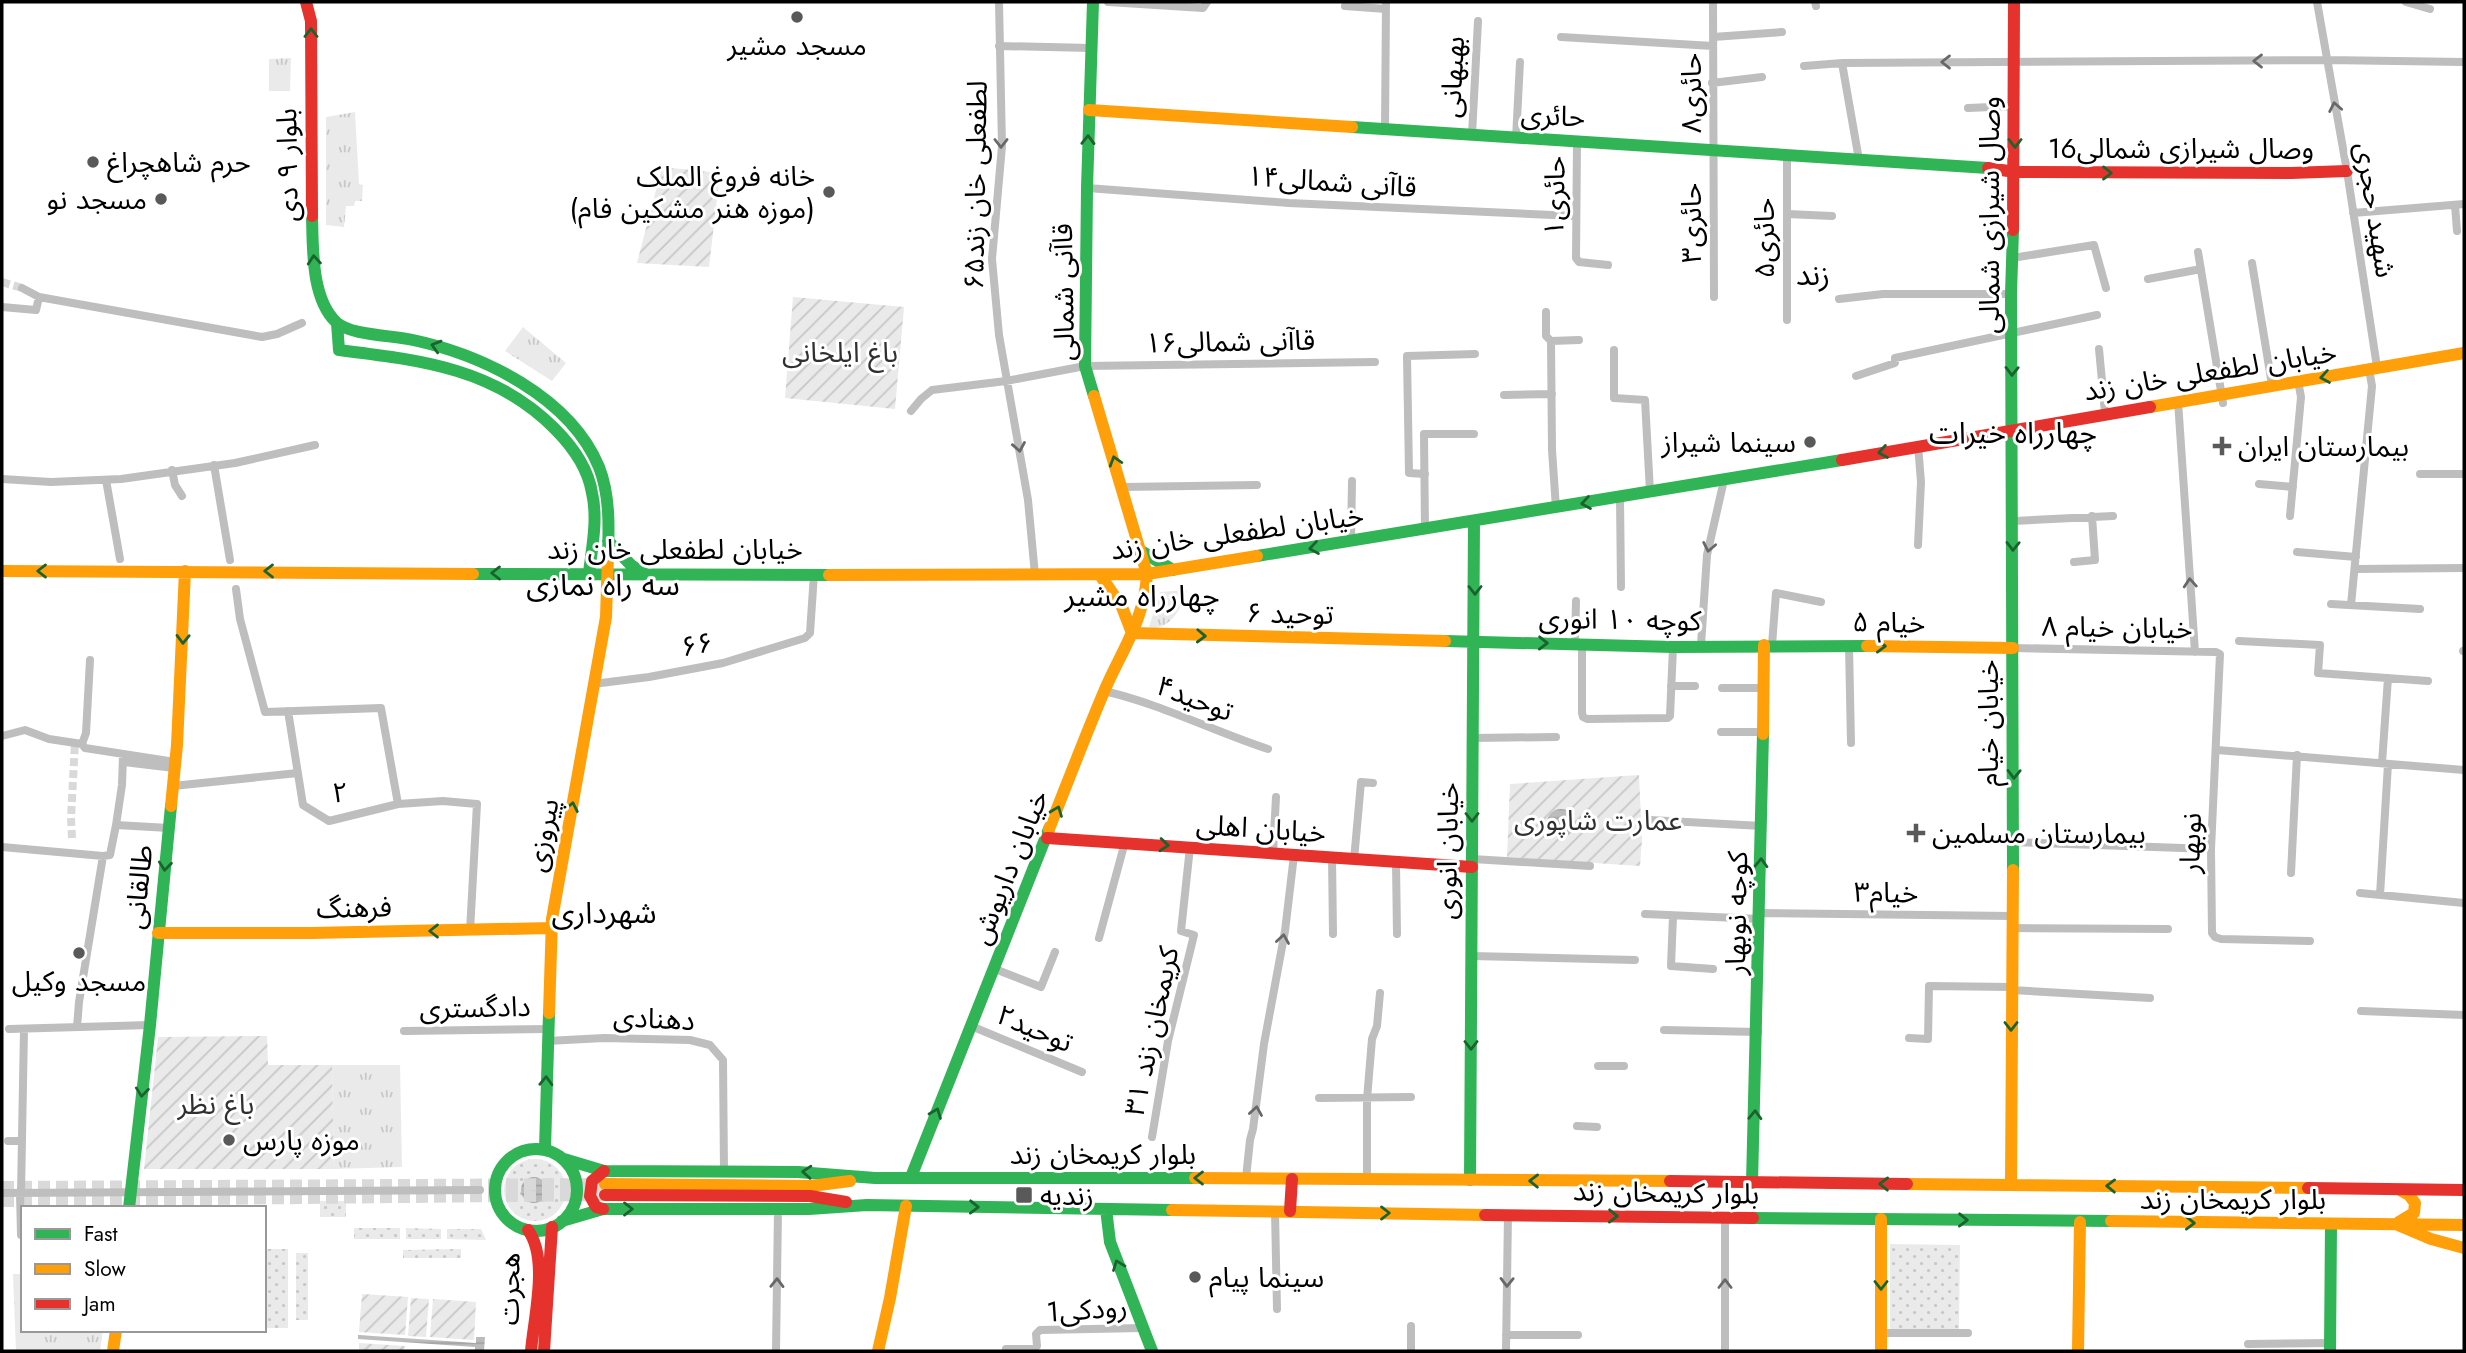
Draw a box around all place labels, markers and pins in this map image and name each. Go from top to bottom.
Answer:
marker: مسجد مشیر [789,9,805,25]
place label: مسجد مشیر [726,25,867,66]
place label: حرم شاهچراغ [107,142,251,183]
marker: حرم شاهچراغ [85,154,101,170]
place label: خانه فروغ الملک (موزه هنر مشکین فام) [569,156,815,229]
place label: مسجد نو [47,179,147,220]
marker: خانه فروغ الملک (موزه هنر مشکین فام) [821,184,837,200]
marker: مسجد نو [153,191,169,207]
place label: سینما شیراز [1661,422,1796,463]
place label: بیمارستان ایران [2238,426,2409,467]
marker: سینما شیراز [1802,434,1818,450]
marker: بیمارستان ایران [2212,436,2232,456]
place label: بیمارستان مسلمین [1932,813,2146,854]
marker: بیمارستان مسلمین [1906,823,1926,843]
marker: مسجد وکیل [71,945,87,961]
place label: مسجد وکیل [12,961,146,1002]
place label: موزه پارس [243,1120,360,1161]
marker: موزه پارس [221,1132,237,1148]
place label: زندیه [1040,1175,1094,1216]
marker: زندیه [1014,1185,1034,1205]
place label: سینما پیام [1209,1257,1324,1298]
marker: سینما پیام [1187,1269,1203,1285]

